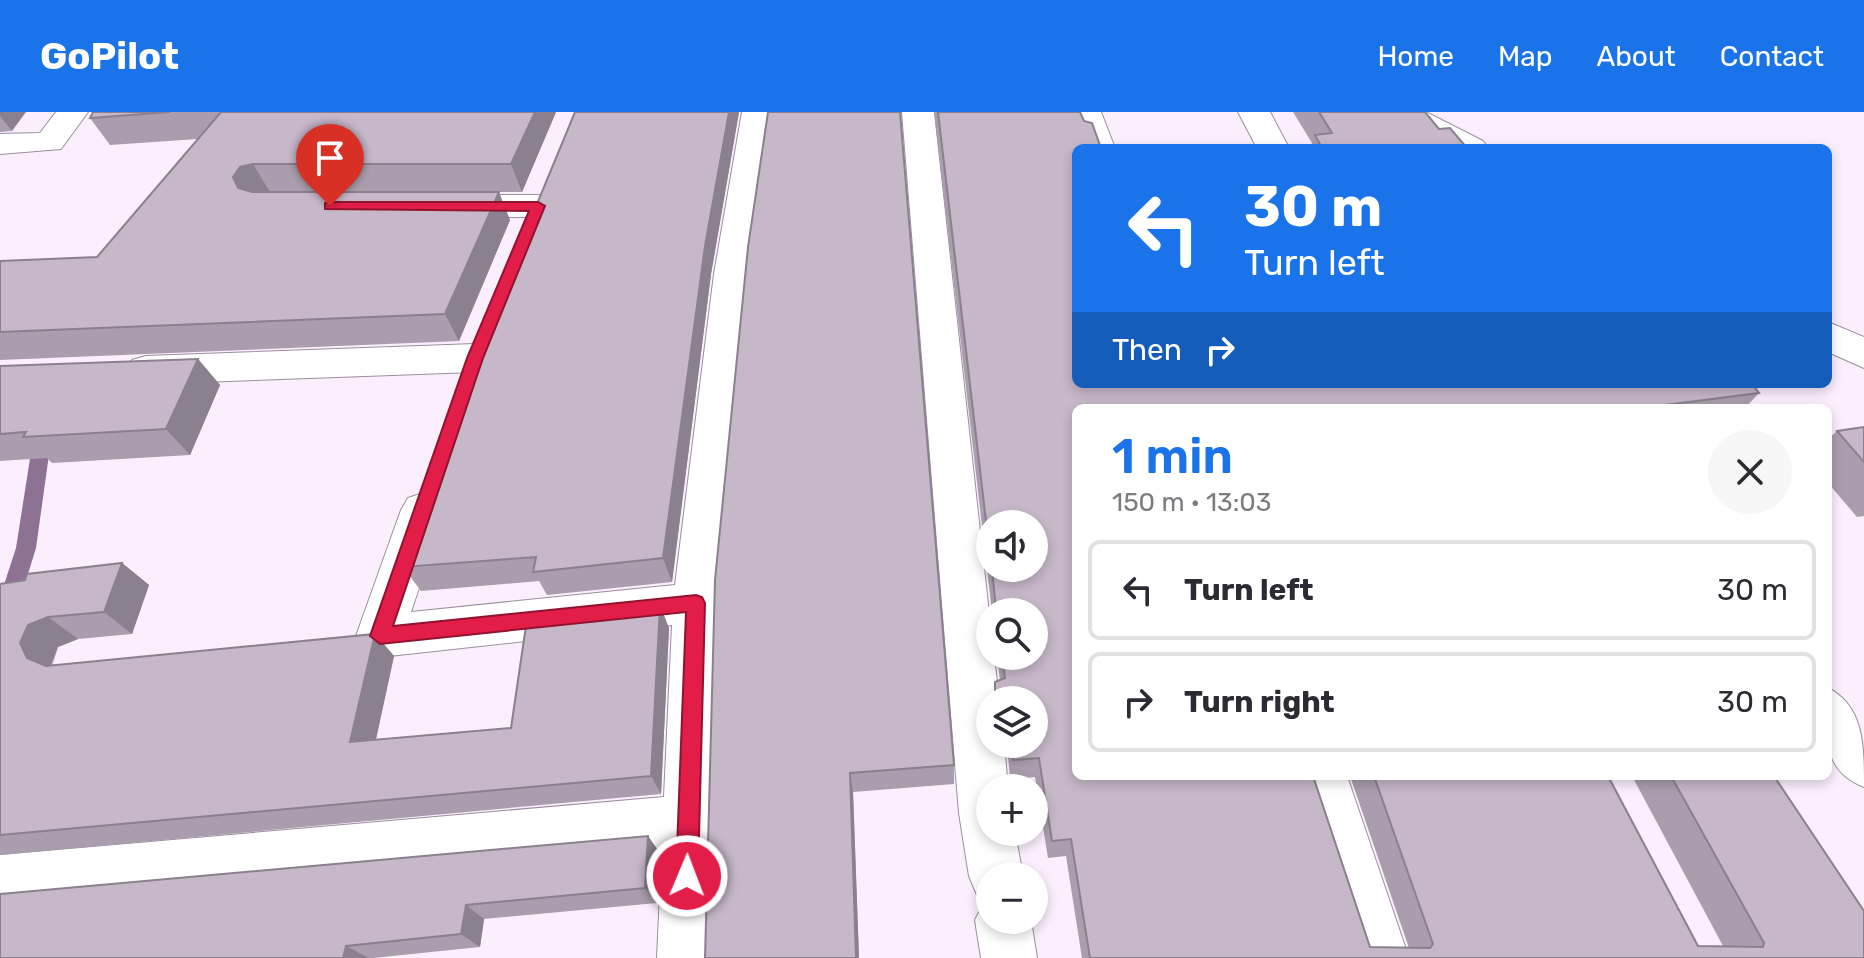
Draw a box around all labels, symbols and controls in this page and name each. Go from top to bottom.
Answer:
text: GoPilot [40,33,179,79]
text: Home [1377,40,1454,73]
text: Map [1498,40,1552,73]
text: About [1596,40,1676,73]
text: Contact [1720,40,1824,73]
pin [296,124,364,206]
icon: arrive [308,136,352,180]
text: 30 m [1244,174,1382,240]
icon: left [1112,176,1216,280]
text: Turn left [1244,241,1385,284]
icon: right [1198,328,1242,372]
text: Then [1112,332,1182,368]
text: 1 min [1112,428,1233,485]
button: close [1708,430,1792,514]
text: 150 m · 13:03 [1112,487,1271,518]
map controls [976,510,1048,934]
button: sound [976,510,1048,582]
icon: left [1116,568,1160,612]
text: Turn left [1184,572,1314,608]
text: 30 m [1717,572,1788,608]
button: search [976,598,1048,670]
icon: right [1116,680,1160,724]
text: Turn right [1184,684,1335,720]
text: 30 m [1717,684,1788,720]
button: layers [976,686,1048,758]
button: + [976,774,1048,846]
position arrow [645,834,729,918]
button: − [976,862,1048,934]

